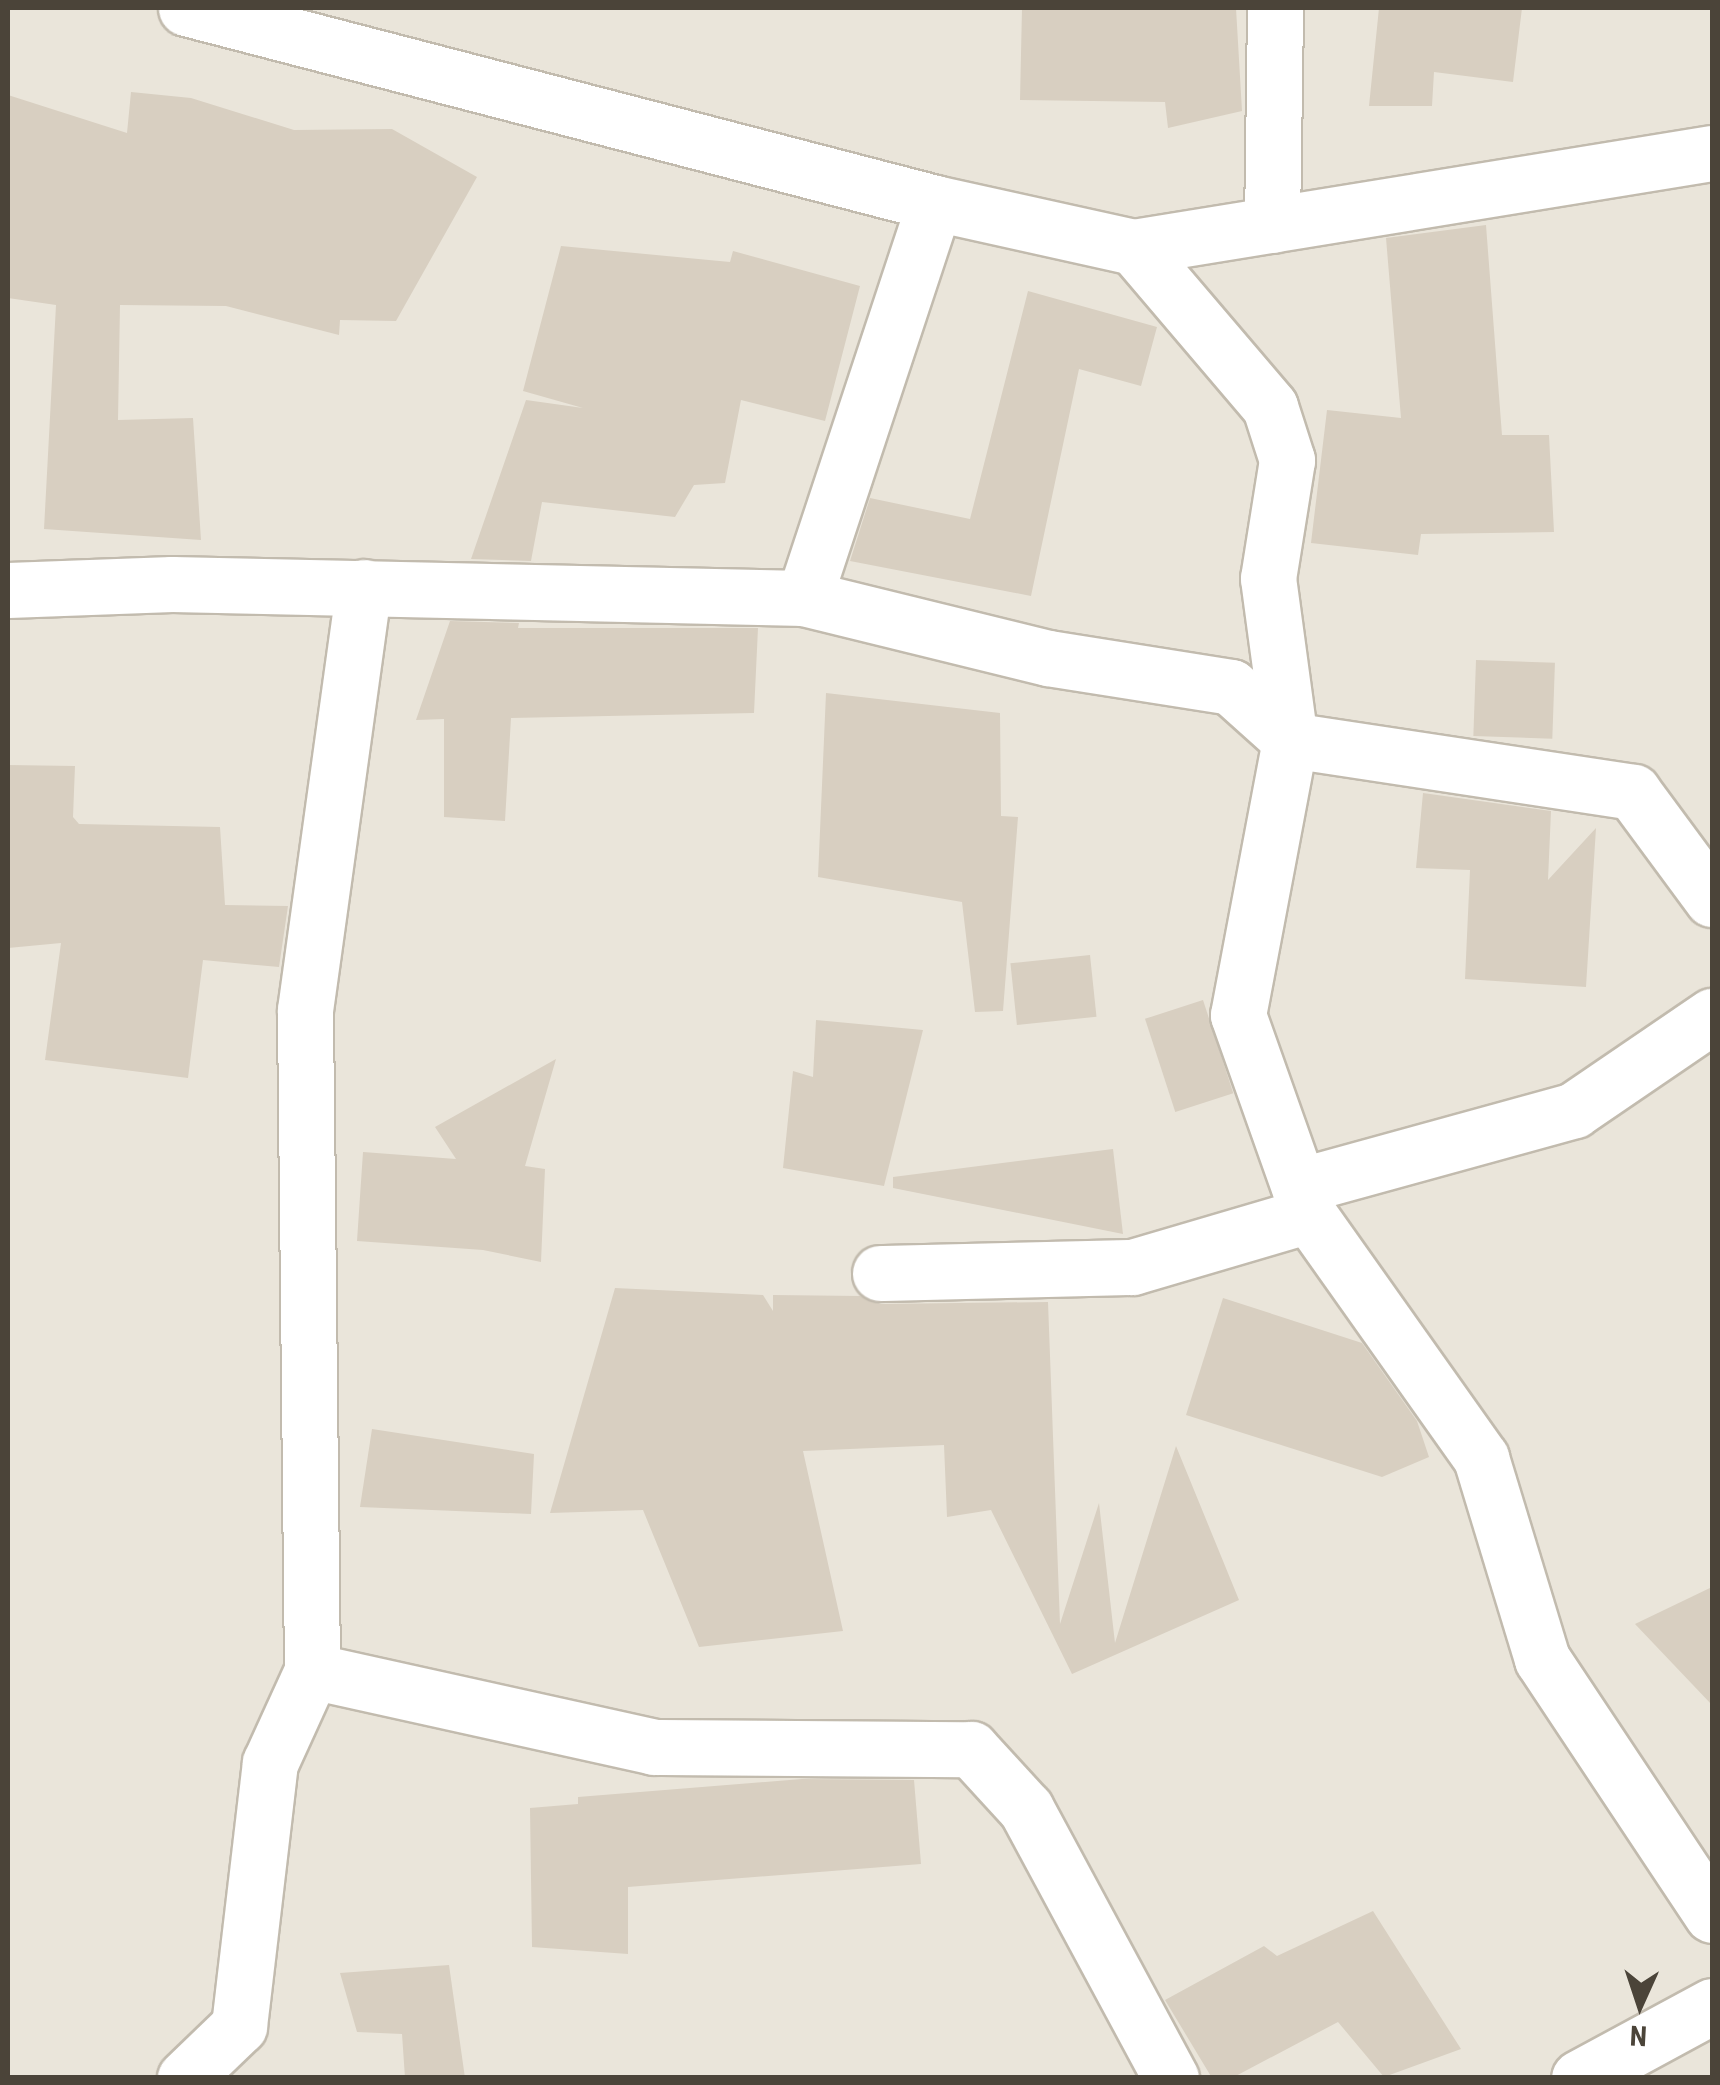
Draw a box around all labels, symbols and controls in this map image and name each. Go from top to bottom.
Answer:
north arrow [1590,1955,1690,2055]
text: N [1629,2019,1648,2052]

